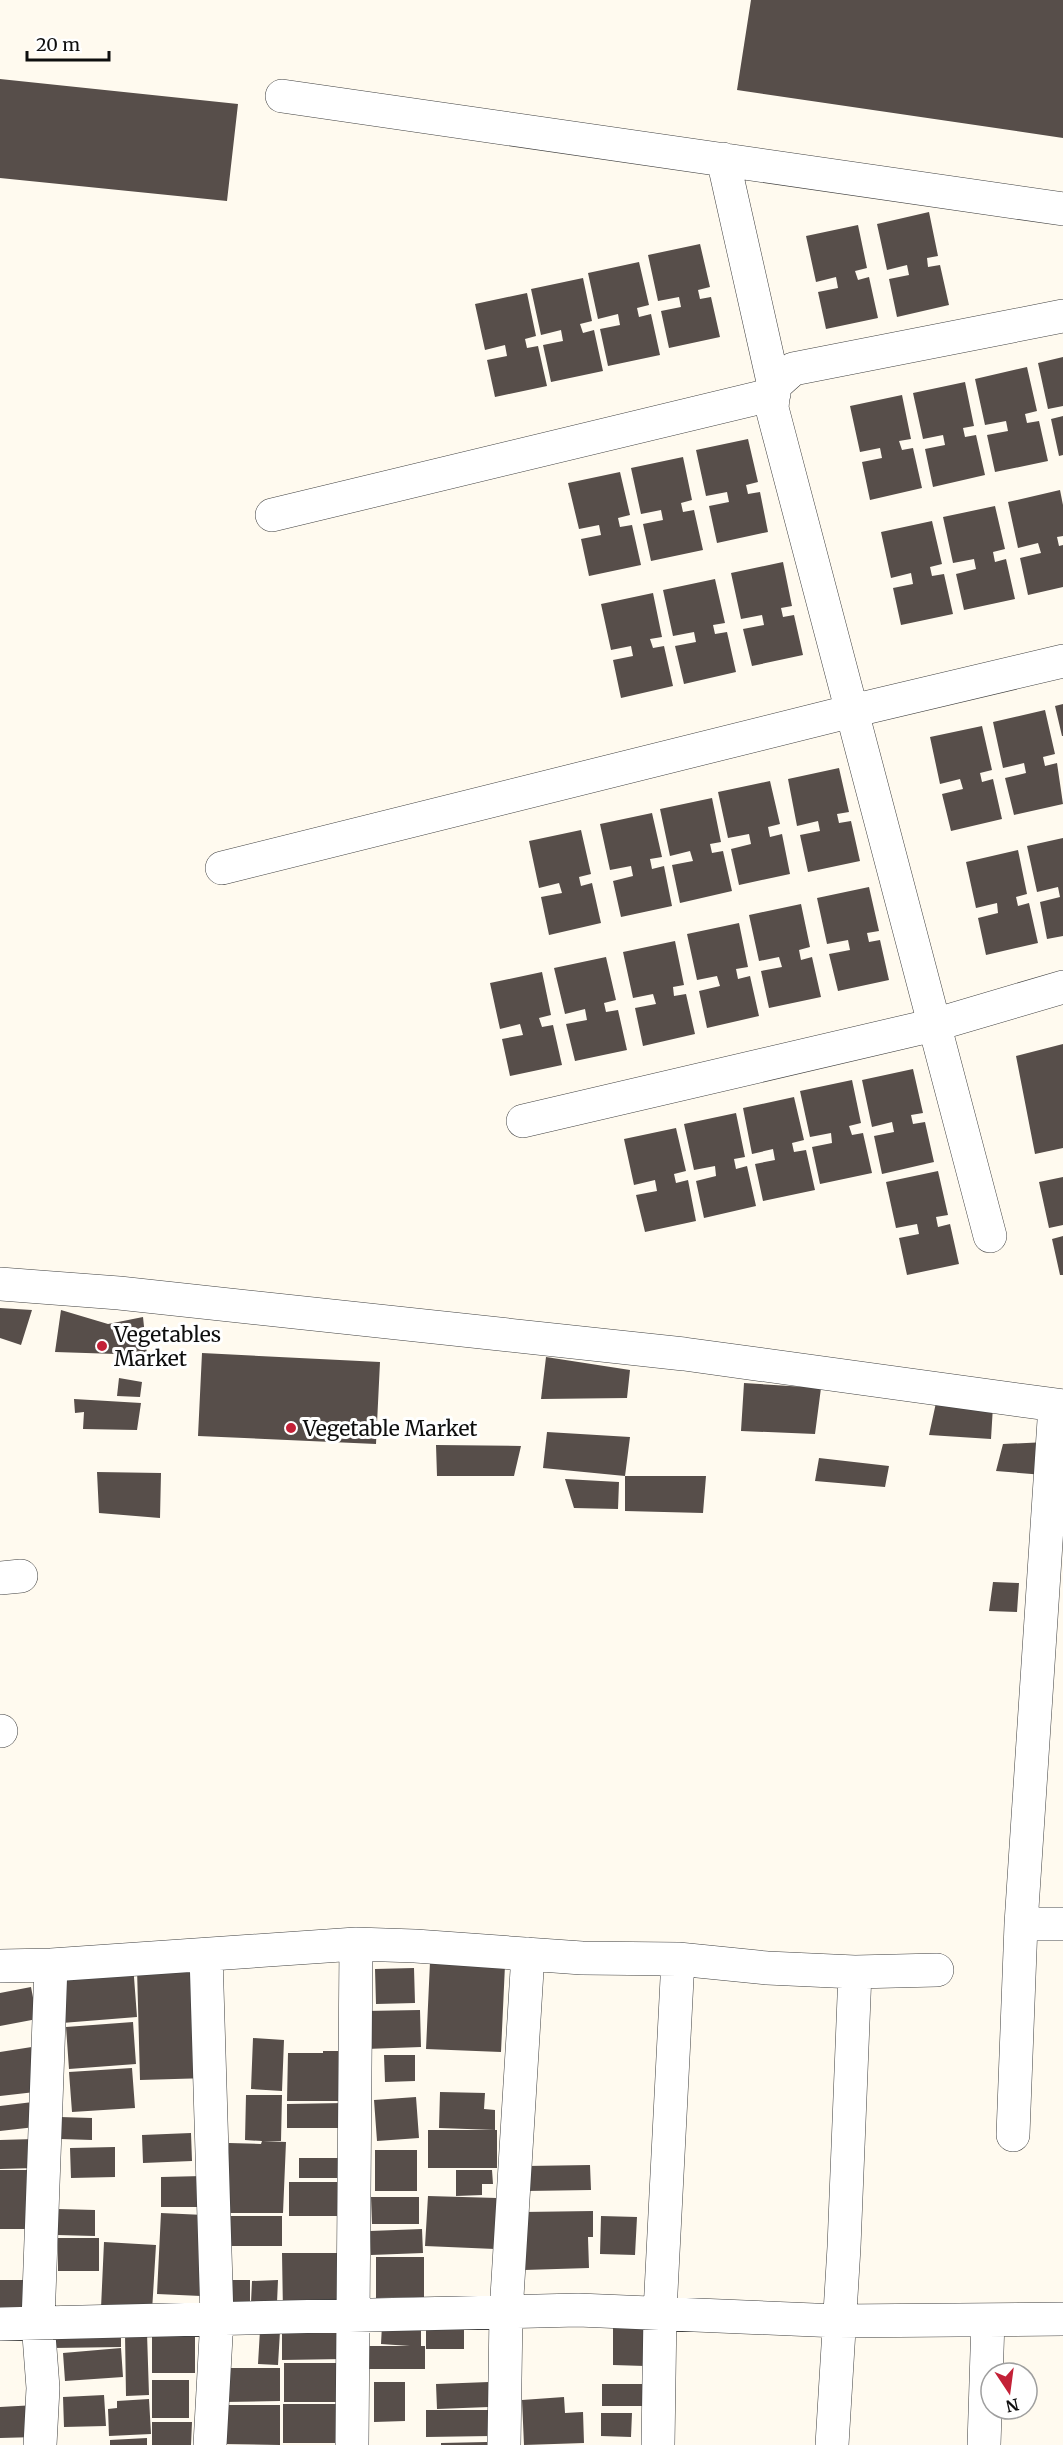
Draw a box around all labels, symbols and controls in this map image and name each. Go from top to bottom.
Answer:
scale bar [27,24,110,62]
text: 20 m [36,33,80,56]
place label: Vegetables Market [113,1321,221,1372]
marker: Vegetables Market [95,1339,109,1353]
place label: Vegetable Market [302,1415,478,1442]
marker: Vegetable Market [284,1421,298,1435]
north arrow [979,2361,1039,2421]
text: N [1004,2394,1021,2417]

